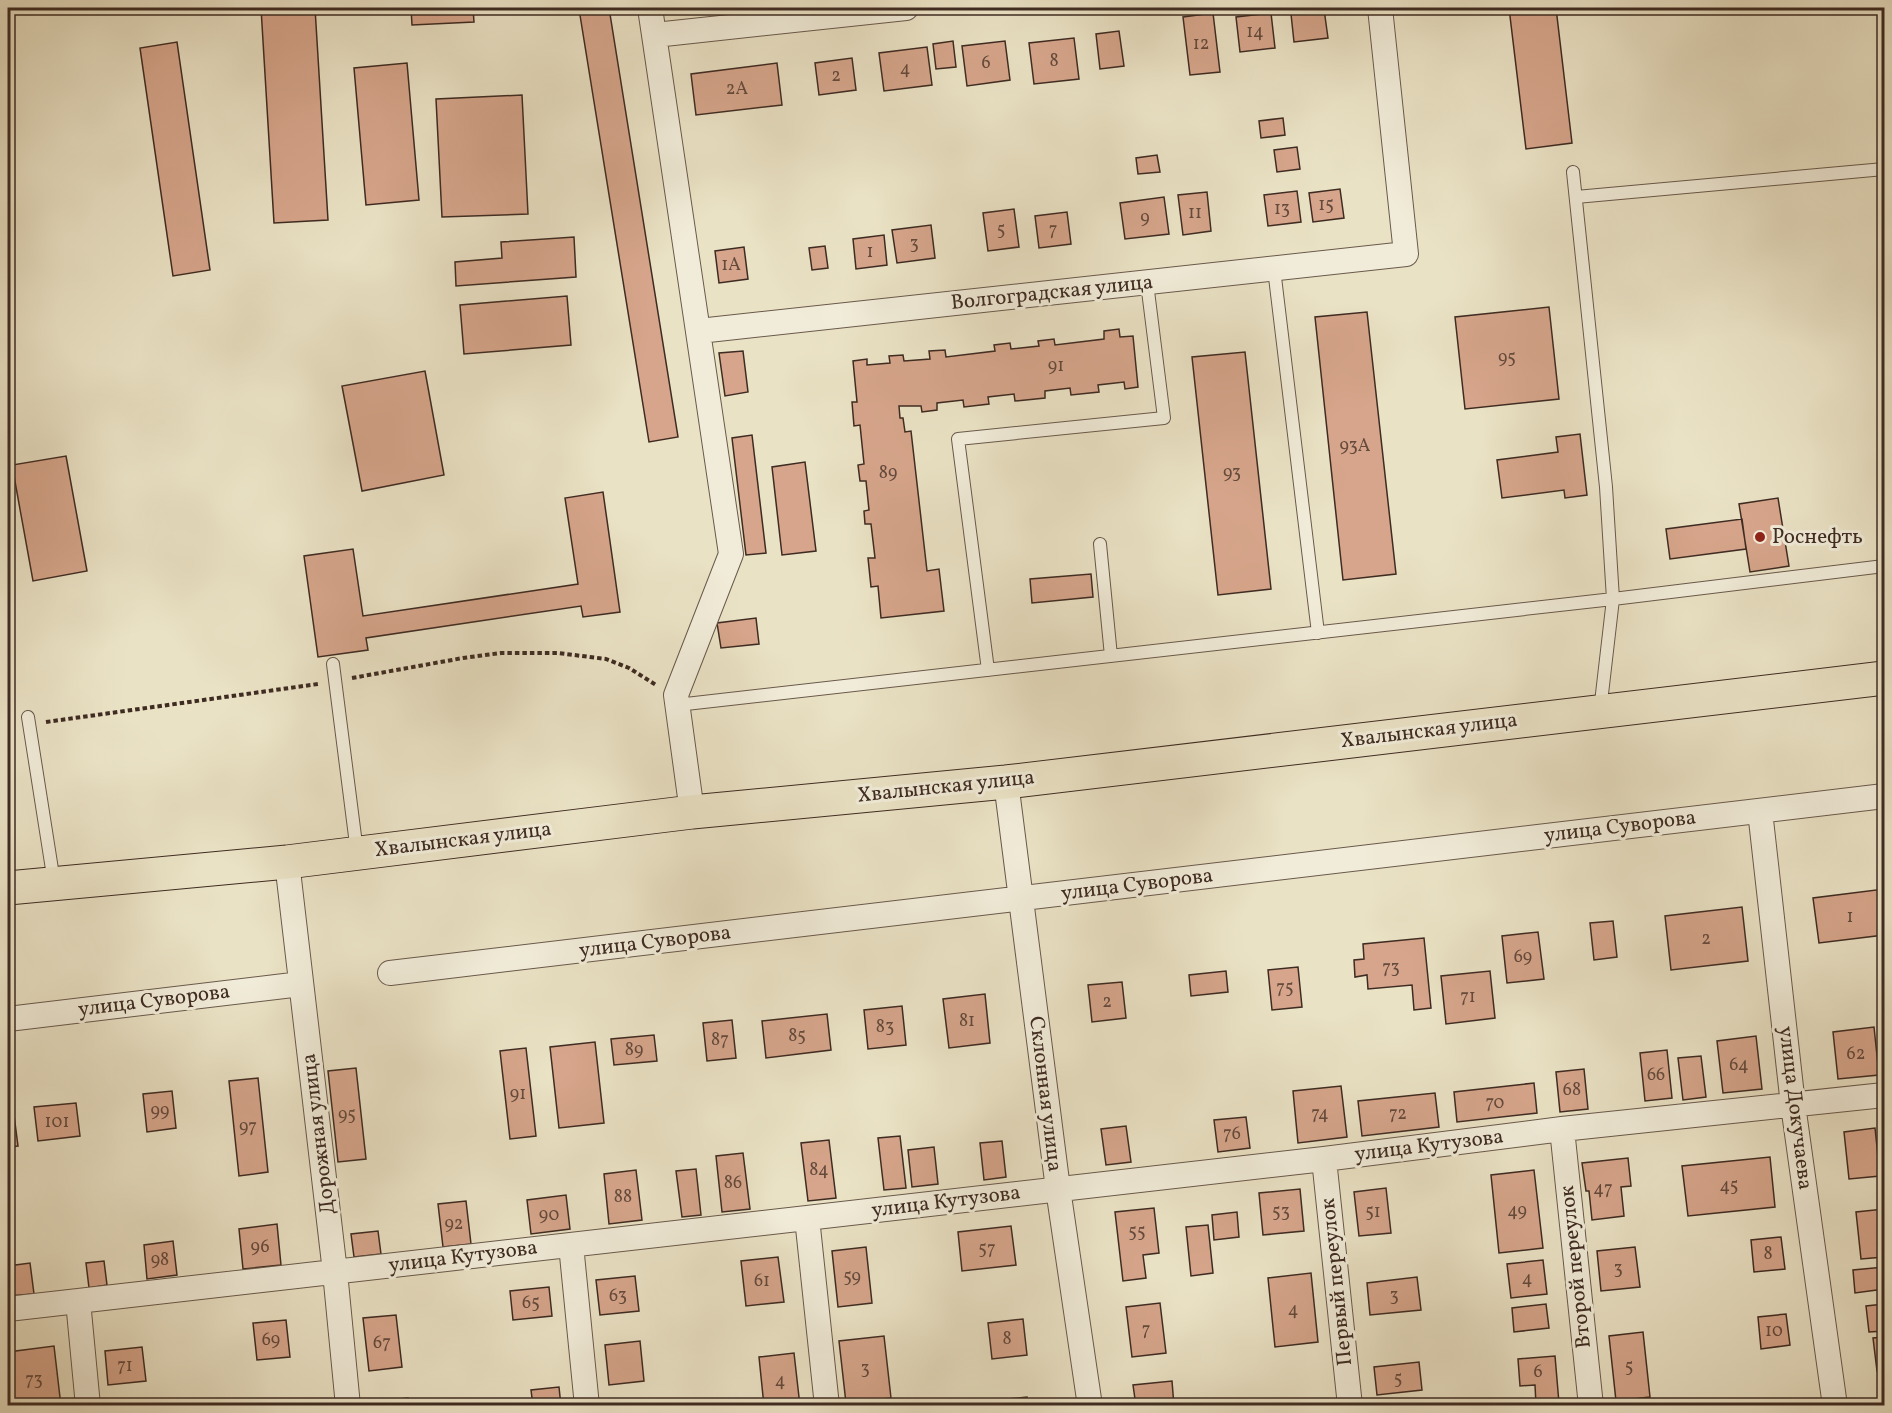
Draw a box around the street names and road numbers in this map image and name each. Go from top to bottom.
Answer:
street label: Волгоградская улица [949,268,1155,318]
street label: Хвалынская улица [1339,706,1519,756]
street label: Хвалынская улица [856,763,1036,811]
street label: улица Суворова [1542,803,1698,851]
street label: Хвалынская улица [373,815,553,865]
street label: улица Суворова [1059,861,1215,909]
street label: улица Суворова [577,918,733,966]
street label: улица Суворова [76,977,232,1025]
street label: Склонная улица [1021,1015,1069,1173]
street label: улица Докучаева [1771,1025,1819,1191]
street label: Дорожная улица [295,1052,343,1216]
street label: улица Кутузова [1353,1122,1505,1170]
street label: улица Кутузова [870,1178,1022,1226]
street label: Второй переулок [1553,1184,1599,1350]
street label: Первый переулок [1314,1197,1360,1367]
street label: улица Кутузова [387,1233,539,1281]

